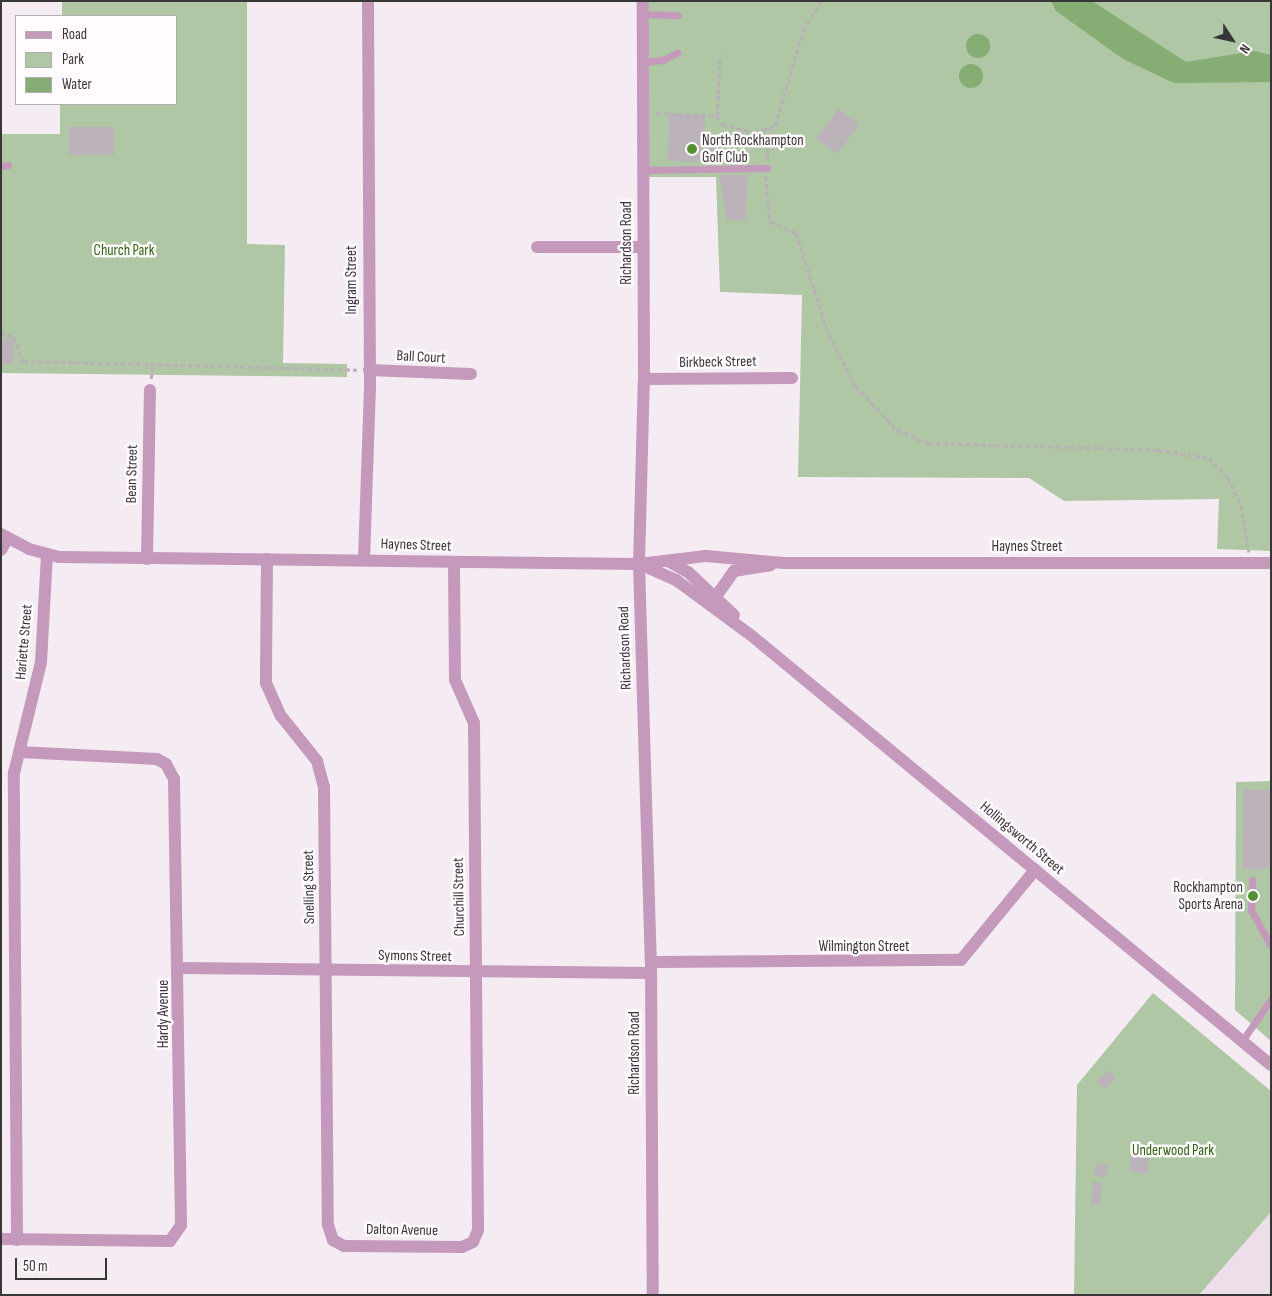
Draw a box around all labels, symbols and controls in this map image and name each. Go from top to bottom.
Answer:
legend [15,15,178,105]
north arrow [1207,15,1257,65]
text: Road [62,25,87,44]
text: N [1236,41,1254,57]
text: Park [62,50,84,69]
text: Water [62,75,92,94]
place label: North Rockhampton Golf Club [702,131,804,166]
marker: North Rockhampton Golf Club [686,143,698,155]
street label: Richardson Road [618,201,636,285]
park label: Church Park [94,242,154,260]
street label: Ingram Street [343,246,361,314]
street label: Ball Court [396,347,446,367]
street label: Birkbeck Street [679,352,757,372]
street label: Bean Street [122,444,142,504]
street label: Haynes Street [380,535,452,555]
street label: Haynes Street [992,538,1062,556]
street label: Hariette Street [12,604,36,680]
street label: Richardson Road [615,606,635,690]
street label: Hollingsworth Street [976,798,1068,878]
street label: Snelling Street [299,850,319,924]
street label: Churchill Street [449,857,469,937]
place label: Rockhampton Sports Arena [1173,878,1243,913]
marker: Rockhampton Sports Arena [1247,890,1259,902]
street label: Wilmington Street [818,938,910,956]
street label: Symons Street [378,946,452,966]
street label: Hardy Avenue [155,980,173,1048]
street label: Richardson Road [626,1011,644,1095]
park label: Underwood Park [1132,1142,1214,1160]
street label: Dalton Avenue [366,1220,438,1240]
scale bar [18,1248,110,1280]
text: 50 m [23,1257,48,1276]

